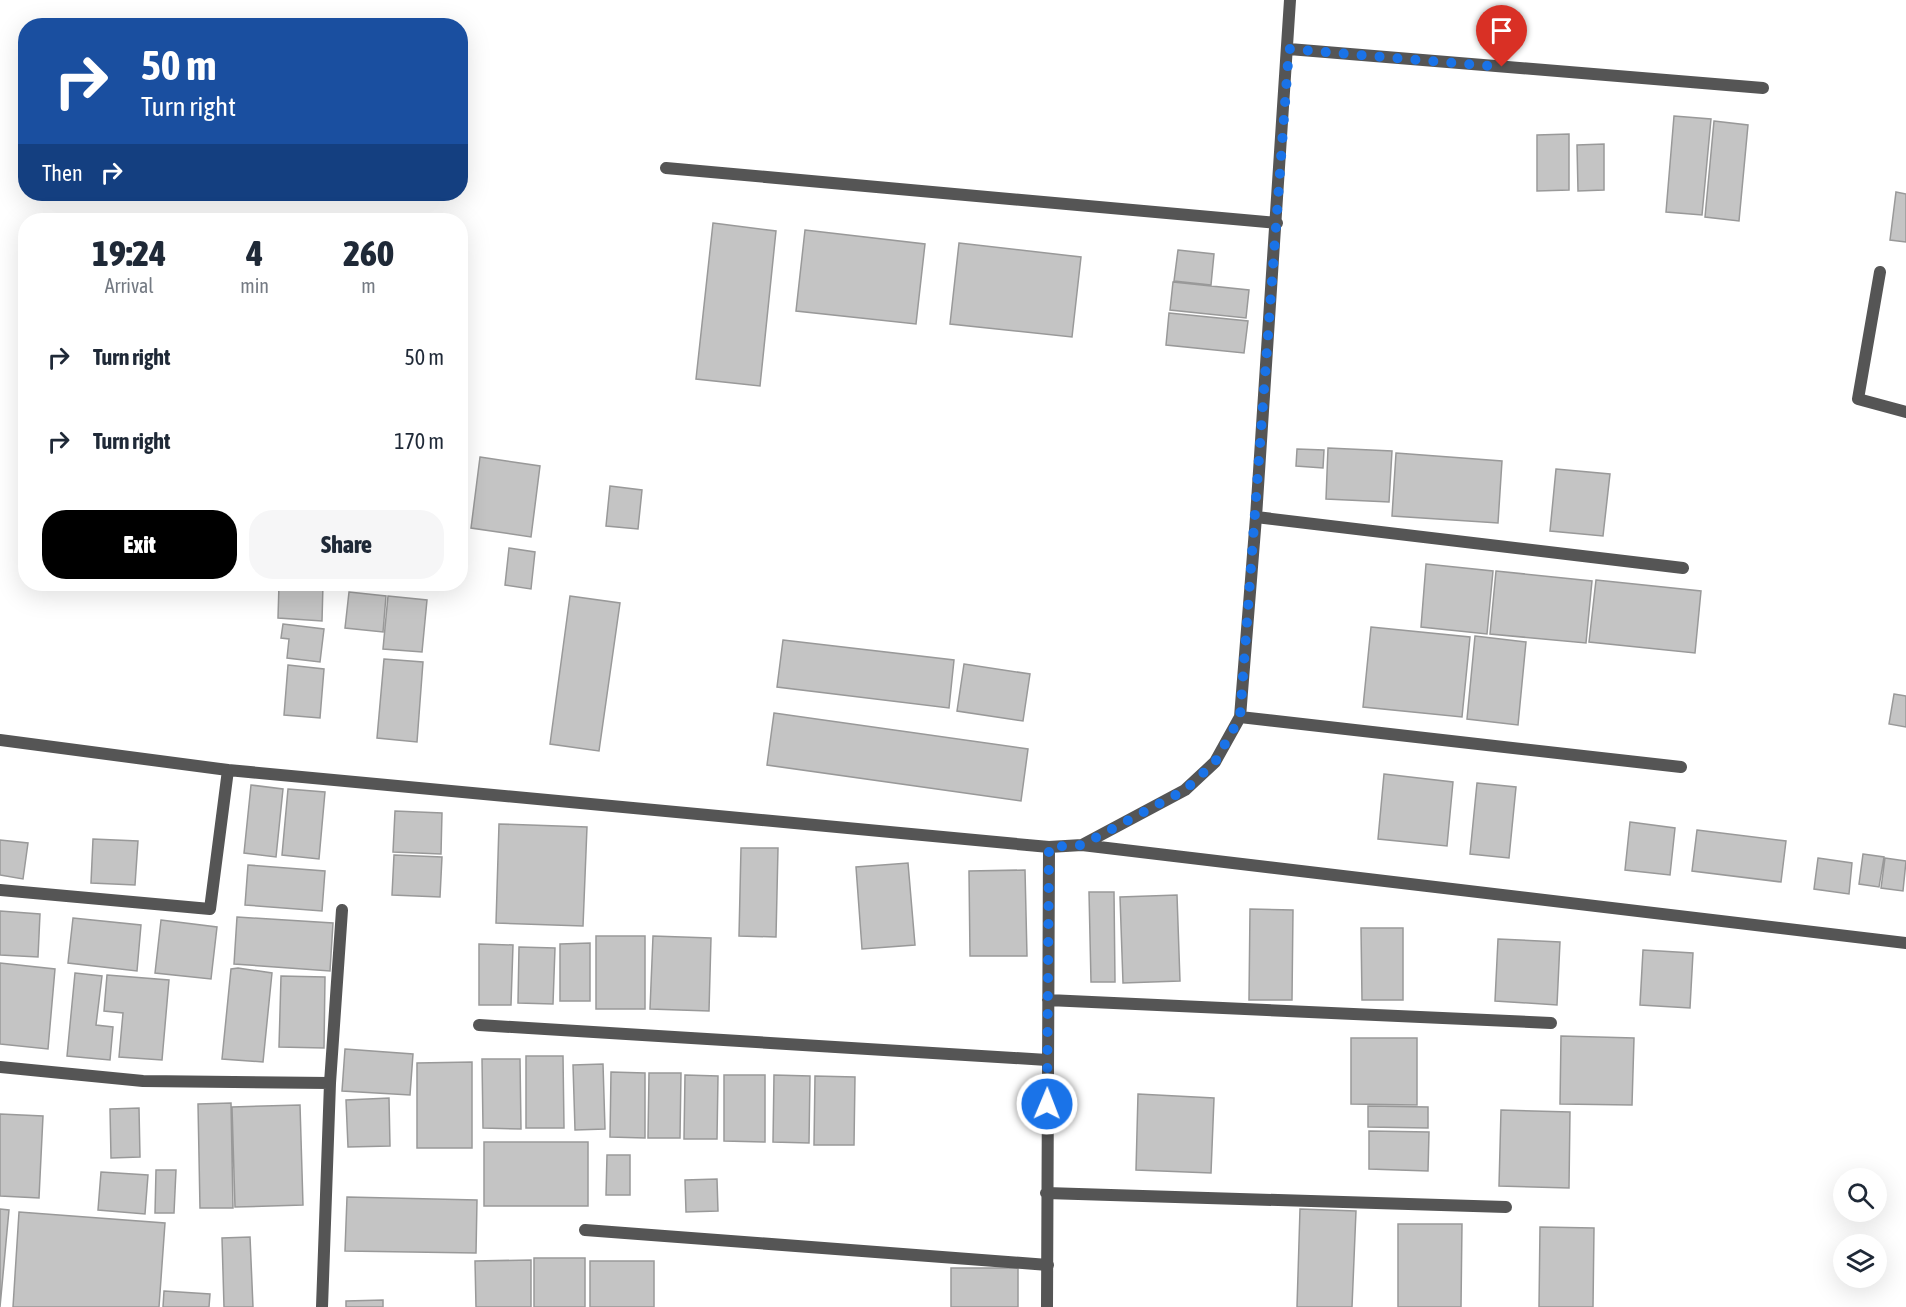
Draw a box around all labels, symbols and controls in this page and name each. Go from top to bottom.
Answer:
pin [1476,5,1527,67]
icon: arrive [1485,14,1518,47]
text: 50 m [141,41,216,89]
icon: right [42,42,120,120]
text: Turn right [141,91,236,122]
icon: right [95,156,128,189]
text: Then [42,160,83,186]
text: 19:24 [92,232,166,274]
text: 4 [246,232,263,274]
text: 260 [343,232,394,274]
text: Arrival [105,274,154,297]
text: min [240,274,269,297]
text: m [361,274,376,297]
icon: right [42,341,75,374]
text: Turn right [93,344,170,370]
text: 50 m [404,344,444,370]
icon: right [42,425,75,458]
text: Turn right [93,428,170,454]
text: 170 m [394,428,444,454]
button: Exit [42,510,237,579]
button: Share [249,510,444,579]
position arrow [1015,1072,1079,1136]
map controls [1833,1168,1887,1288]
button: search [1833,1168,1887,1222]
button: layers [1833,1234,1887,1288]

